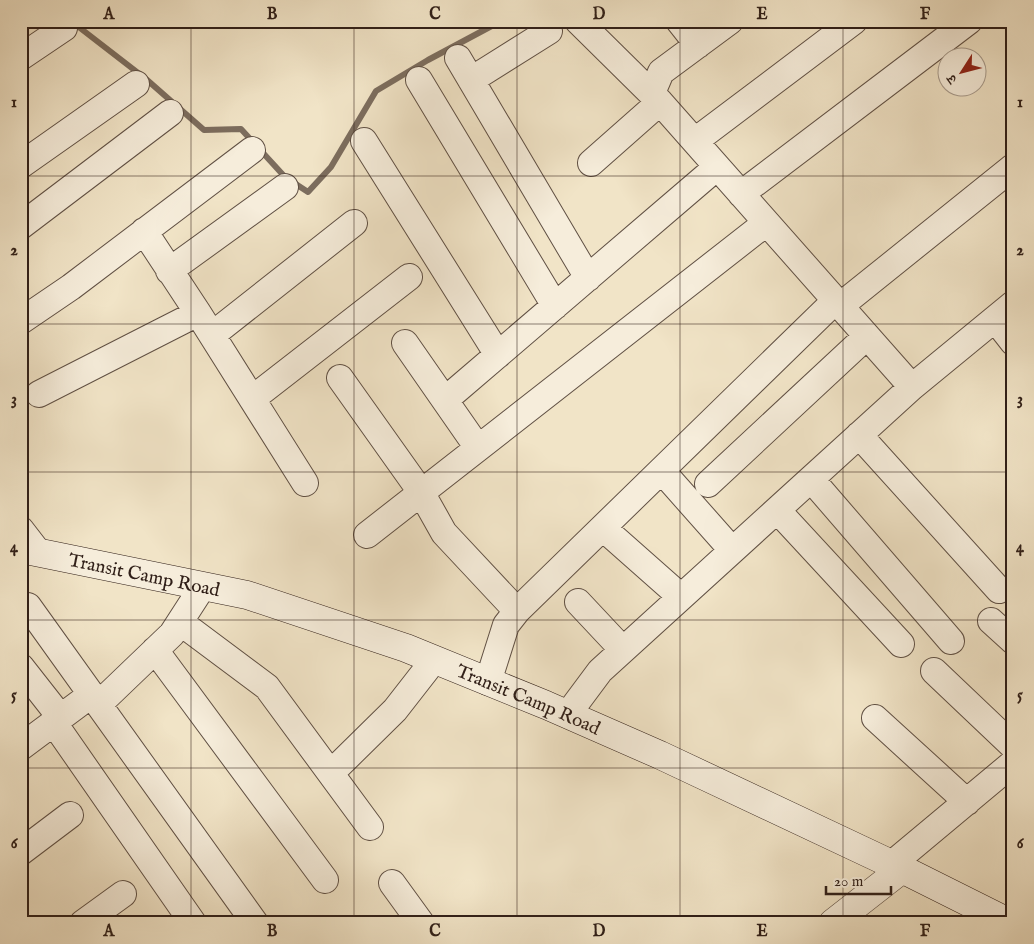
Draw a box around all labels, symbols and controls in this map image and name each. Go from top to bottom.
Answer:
text: A [103,5,116,25]
text: B [267,5,278,25]
text: C [429,5,441,25]
text: D [593,5,606,25]
text: E [756,5,768,25]
text: F [920,5,931,25]
north arrow [936,48,986,98]
text: उ [942,70,962,88]
text: 1 [11,93,17,113]
text: 1 [1017,93,1023,113]
text: 2 [10,241,18,261]
text: 2 [1016,241,1024,261]
text: 3 [11,390,17,410]
text: 3 [1017,390,1023,410]
text: 4 [10,538,19,558]
text: 4 [1016,538,1025,558]
street label: Transit Camp Road [66,549,223,603]
street label: Transit Camp Road [452,660,605,742]
text: 5 [11,686,17,706]
text: 5 [1017,686,1023,706]
text: 6 [11,834,19,854]
text: 6 [1017,834,1025,854]
scale bar [826,864,892,896]
text: 20 m [834,872,864,891]
text: A [103,922,116,942]
text: B [267,922,278,942]
text: C [429,922,441,942]
text: D [593,922,606,942]
text: E [756,922,768,942]
text: F [920,922,931,942]

